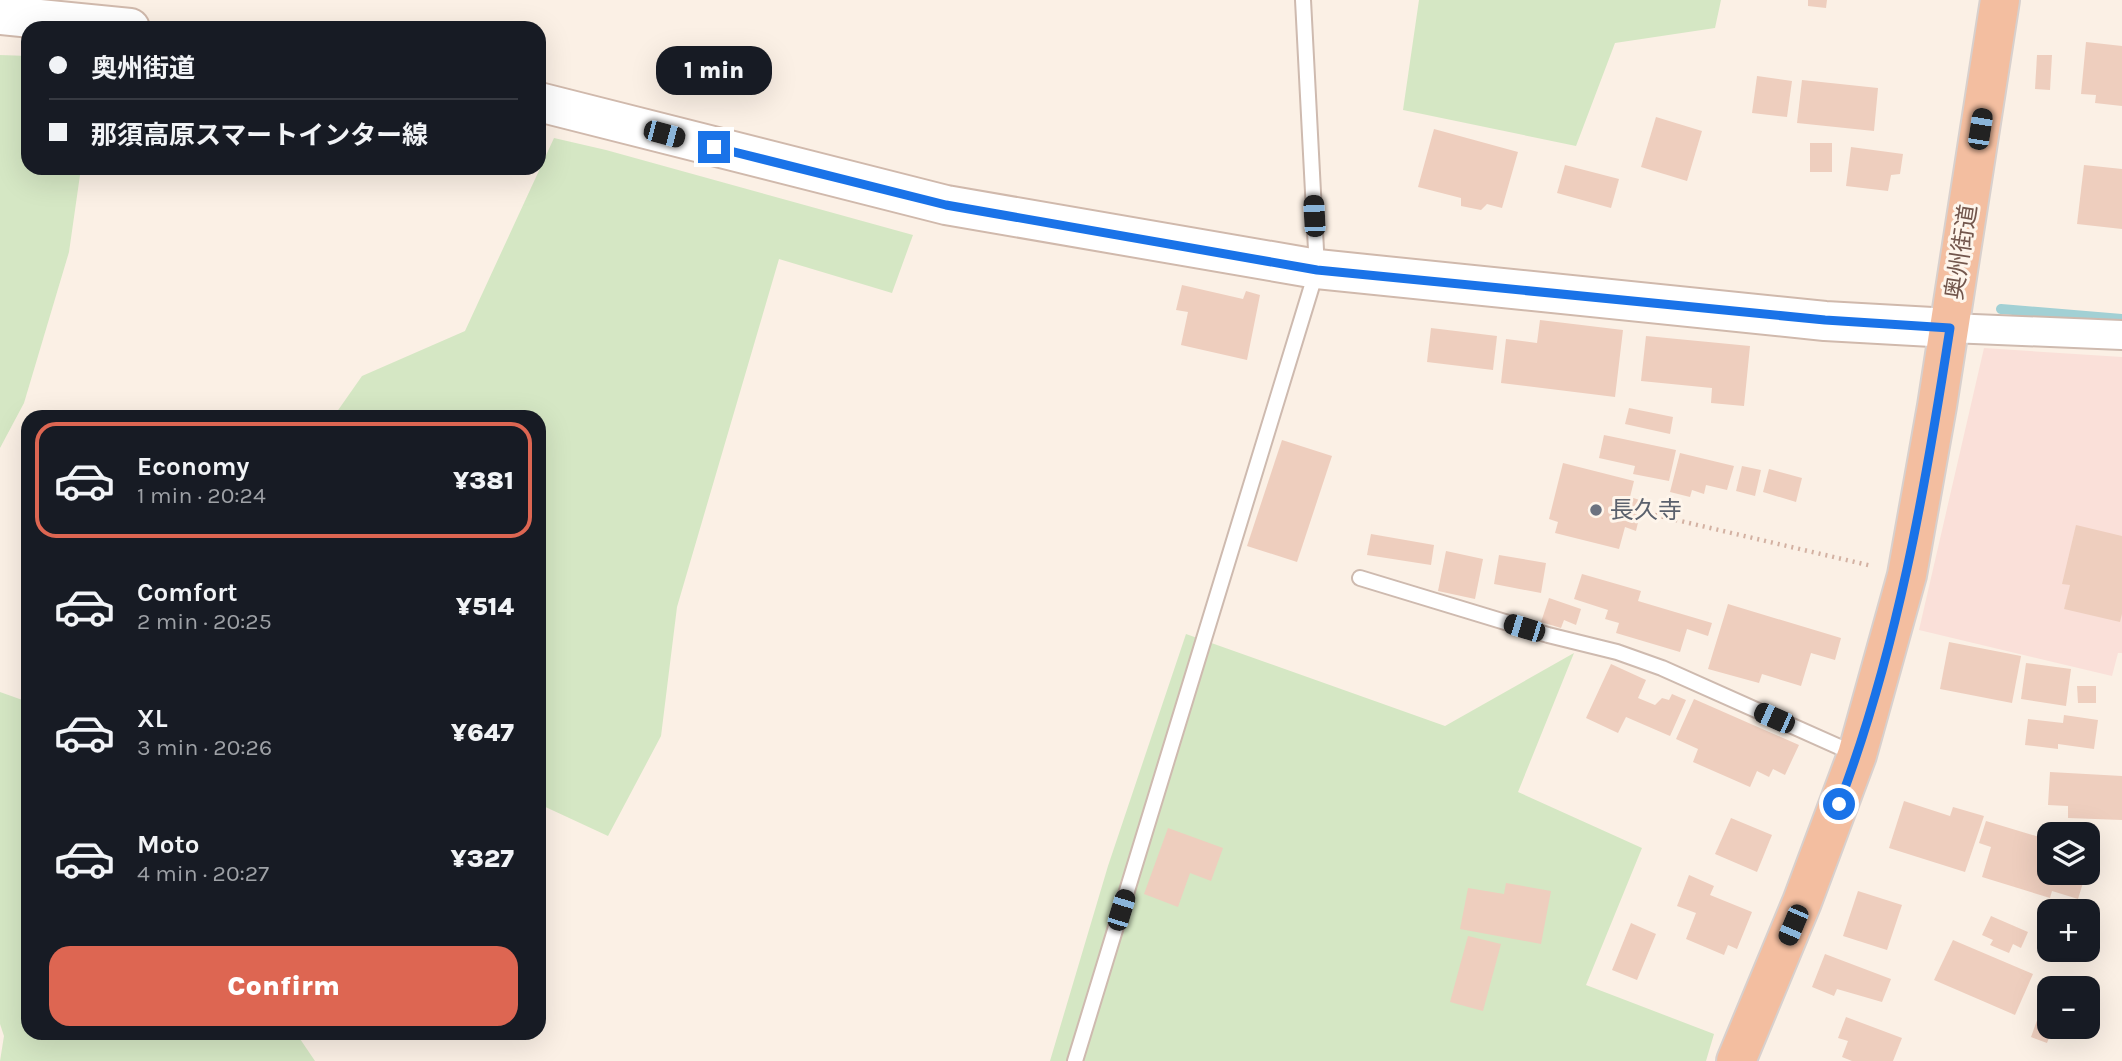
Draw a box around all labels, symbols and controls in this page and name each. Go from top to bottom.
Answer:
callout: 1 min [656,46,772,94]
text: 奥州街道 [91,53,195,84]
text: 1 min [684,57,744,84]
car [1967,107,1994,151]
car [641,118,688,150]
text: 那須高原スマートインター線 [91,120,428,151]
route end [698,131,730,163]
car [1303,194,1326,238]
street label: 奥州街道 [1940,202,1982,302]
icon: car [53,449,116,512]
text: Economy [137,451,249,482]
text: ¥381 [453,465,514,496]
text: 1 min · 20:24 [137,482,266,509]
place label: 長久寺 [1610,496,1682,524]
marker: 長久寺 [1588,502,1604,518]
icon: car [53,575,116,638]
text: Comfort [137,577,238,608]
text: ¥514 [456,591,514,622]
text: 2 min · 20:25 [137,608,272,635]
car [1501,612,1548,644]
car [1751,700,1798,736]
icon: car [53,701,116,764]
text: XL [137,703,168,734]
text: ¥647 [451,717,514,748]
text: 3 min · 20:26 [137,734,272,761]
route start [1823,788,1855,820]
map controls [2037,822,2100,1039]
button: layers [2037,822,2100,885]
icon: car [53,827,116,890]
text: Moto [137,829,199,860]
text: ¥327 [451,843,514,874]
text: 4 min · 20:27 [137,860,269,887]
car [1105,887,1138,933]
button: + [2037,899,2100,962]
car [1776,902,1811,948]
button: Confirm [49,946,518,1026]
button: − [2037,976,2100,1039]

